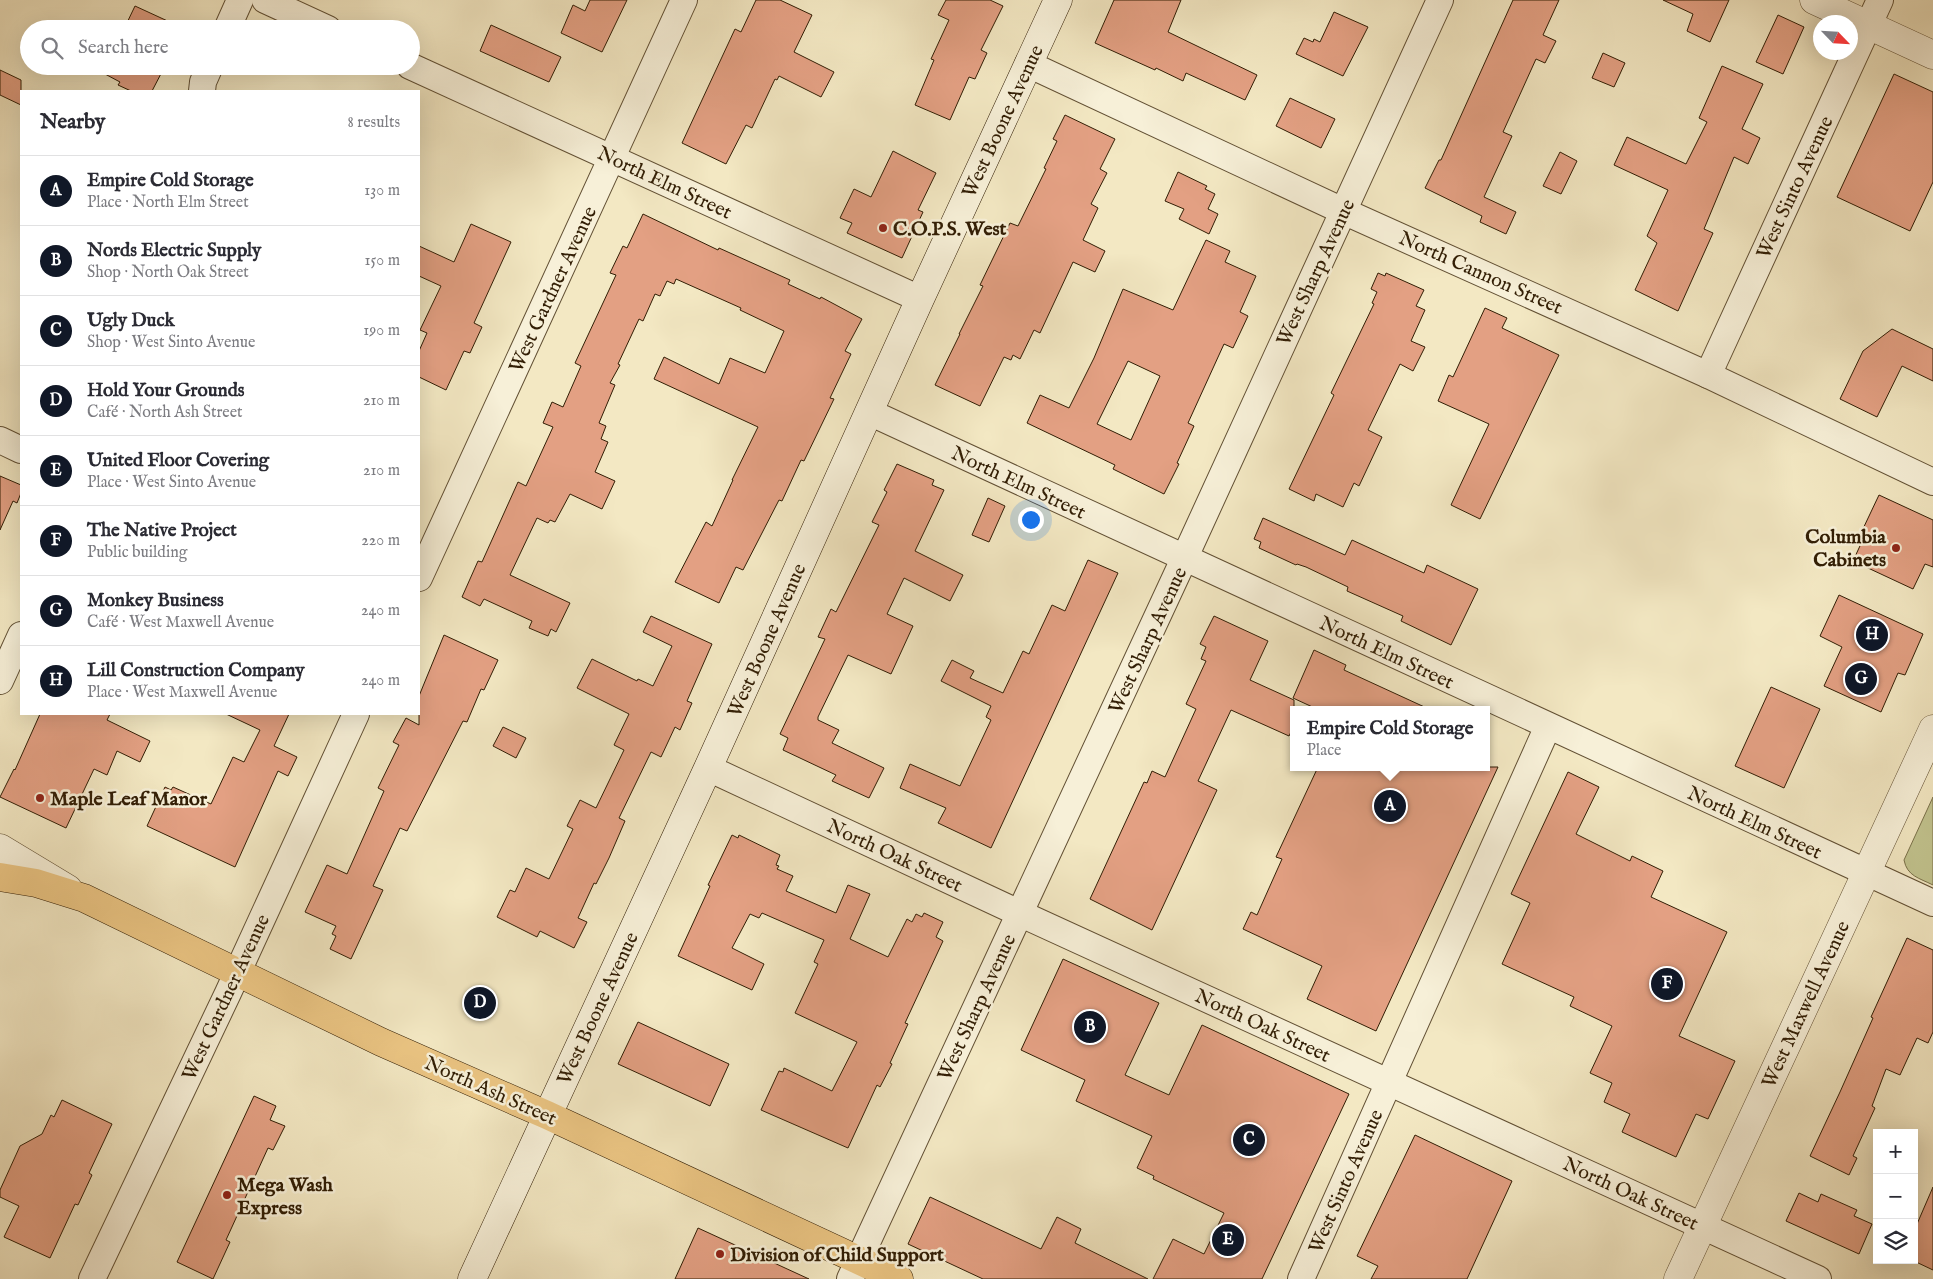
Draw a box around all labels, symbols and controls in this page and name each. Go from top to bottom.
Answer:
north arrow [1813,15,1858,60]
search box [20,20,420,75]
icon: search [38,34,66,62]
text: Search here [78,36,169,60]
street label: West Boone Avenue [957,41,1050,202]
text: Nearby [40,109,105,136]
street label: West Sinto Avenue [1751,112,1839,263]
text: 8 results [348,113,400,133]
street label: North Elm Street [593,141,736,225]
text: Empire Cold Storage [87,169,254,193]
text: A [51,181,61,201]
text: 130 m [364,181,400,201]
text: Place · North Elm Street [87,193,249,213]
street label: West Sharp Avenue [1271,195,1361,350]
street label: West Gardner Avenue [504,202,603,377]
place label: C.O.P.S. West [893,217,1007,242]
marker: C.O.P.S. West [877,222,889,234]
street label: North Cannon Street [1395,226,1566,321]
text: Nords Electric Supply [87,239,261,263]
text: B [51,251,61,271]
text: 150 m [365,251,400,271]
text: Shop · North Oak Street [87,263,249,283]
text: Ugly Duck [87,309,175,333]
text: C [50,321,62,341]
text: 190 m [363,321,400,341]
text: Shop · West Sinto Avenue [87,333,255,353]
text: Hold Your Grounds [87,379,245,403]
text: D [50,391,62,411]
text: 210 m [363,391,400,411]
text: Café · North Ash Street [87,403,243,423]
street label: North Elm Street [947,441,1090,525]
text: United Floor Covering [87,449,269,473]
text: E [50,461,62,481]
text: 210 m [363,461,400,481]
text: Place · West Sinto Avenue [87,473,256,493]
your location [1018,507,1044,533]
text: The Native Project [87,519,237,543]
place label: Columbia Cabinets [1805,525,1886,573]
text: F [51,531,61,551]
text: 220 m [361,531,400,551]
marker: Columbia Cabinets [1890,542,1902,554]
text: Public building [87,543,187,563]
street label: West Boone Avenue [722,560,812,721]
street label: West Sharp Avenue [1103,563,1193,718]
text: Monkey Business [87,589,224,613]
text: G [50,601,62,621]
text: 240 m [361,601,400,621]
street label: North Elm Street [1315,611,1458,695]
text: Café · West Maxwell Avenue [87,613,274,633]
pin: H [1856,616,1888,654]
text: Lill Construction Company [87,659,305,683]
pin: G [1845,660,1877,698]
text: H [49,671,63,691]
text: 240 m [361,671,400,691]
text: Place · West Maxwell Avenue [87,683,277,703]
popup [1290,706,1490,771]
text: Empire Cold Storage [1307,717,1473,741]
text: Place [1307,741,1341,761]
street label: North Elm Street [1683,781,1826,865]
place label: Maple Leaf Manor [50,787,208,812]
pin: A [1374,787,1406,825]
marker: Maple Leaf Manor [34,792,46,804]
street label: North Oak Street [823,814,966,899]
street label: West Gardner Avenue [177,910,276,1085]
street label: West Maxwell Avenue [1757,917,1856,1092]
street label: West Boone Avenue [552,928,645,1089]
street label: West Sharp Avenue [932,930,1022,1085]
pin: F [1651,965,1683,1003]
pin: D [464,984,496,1022]
street label: North Oak Street [1191,984,1334,1069]
pin: B [1074,1008,1106,1046]
street label: North Ash Street [420,1051,560,1132]
street label: West Sinto Avenue [1303,1106,1389,1257]
pin: C [1233,1121,1265,1159]
map controls [1873,1129,1918,1264]
button: + [1873,1129,1918,1174]
street label: North Oak Street [1559,1152,1702,1237]
place label: Mega Wash Express [237,1173,333,1221]
button: − [1873,1174,1918,1219]
marker: Mega Wash Express [221,1189,233,1201]
button: layers [1873,1219,1918,1264]
pin: E [1212,1221,1244,1259]
place label: Division of Child Support [730,1243,944,1268]
marker: Division of Child Support [714,1248,726,1260]

